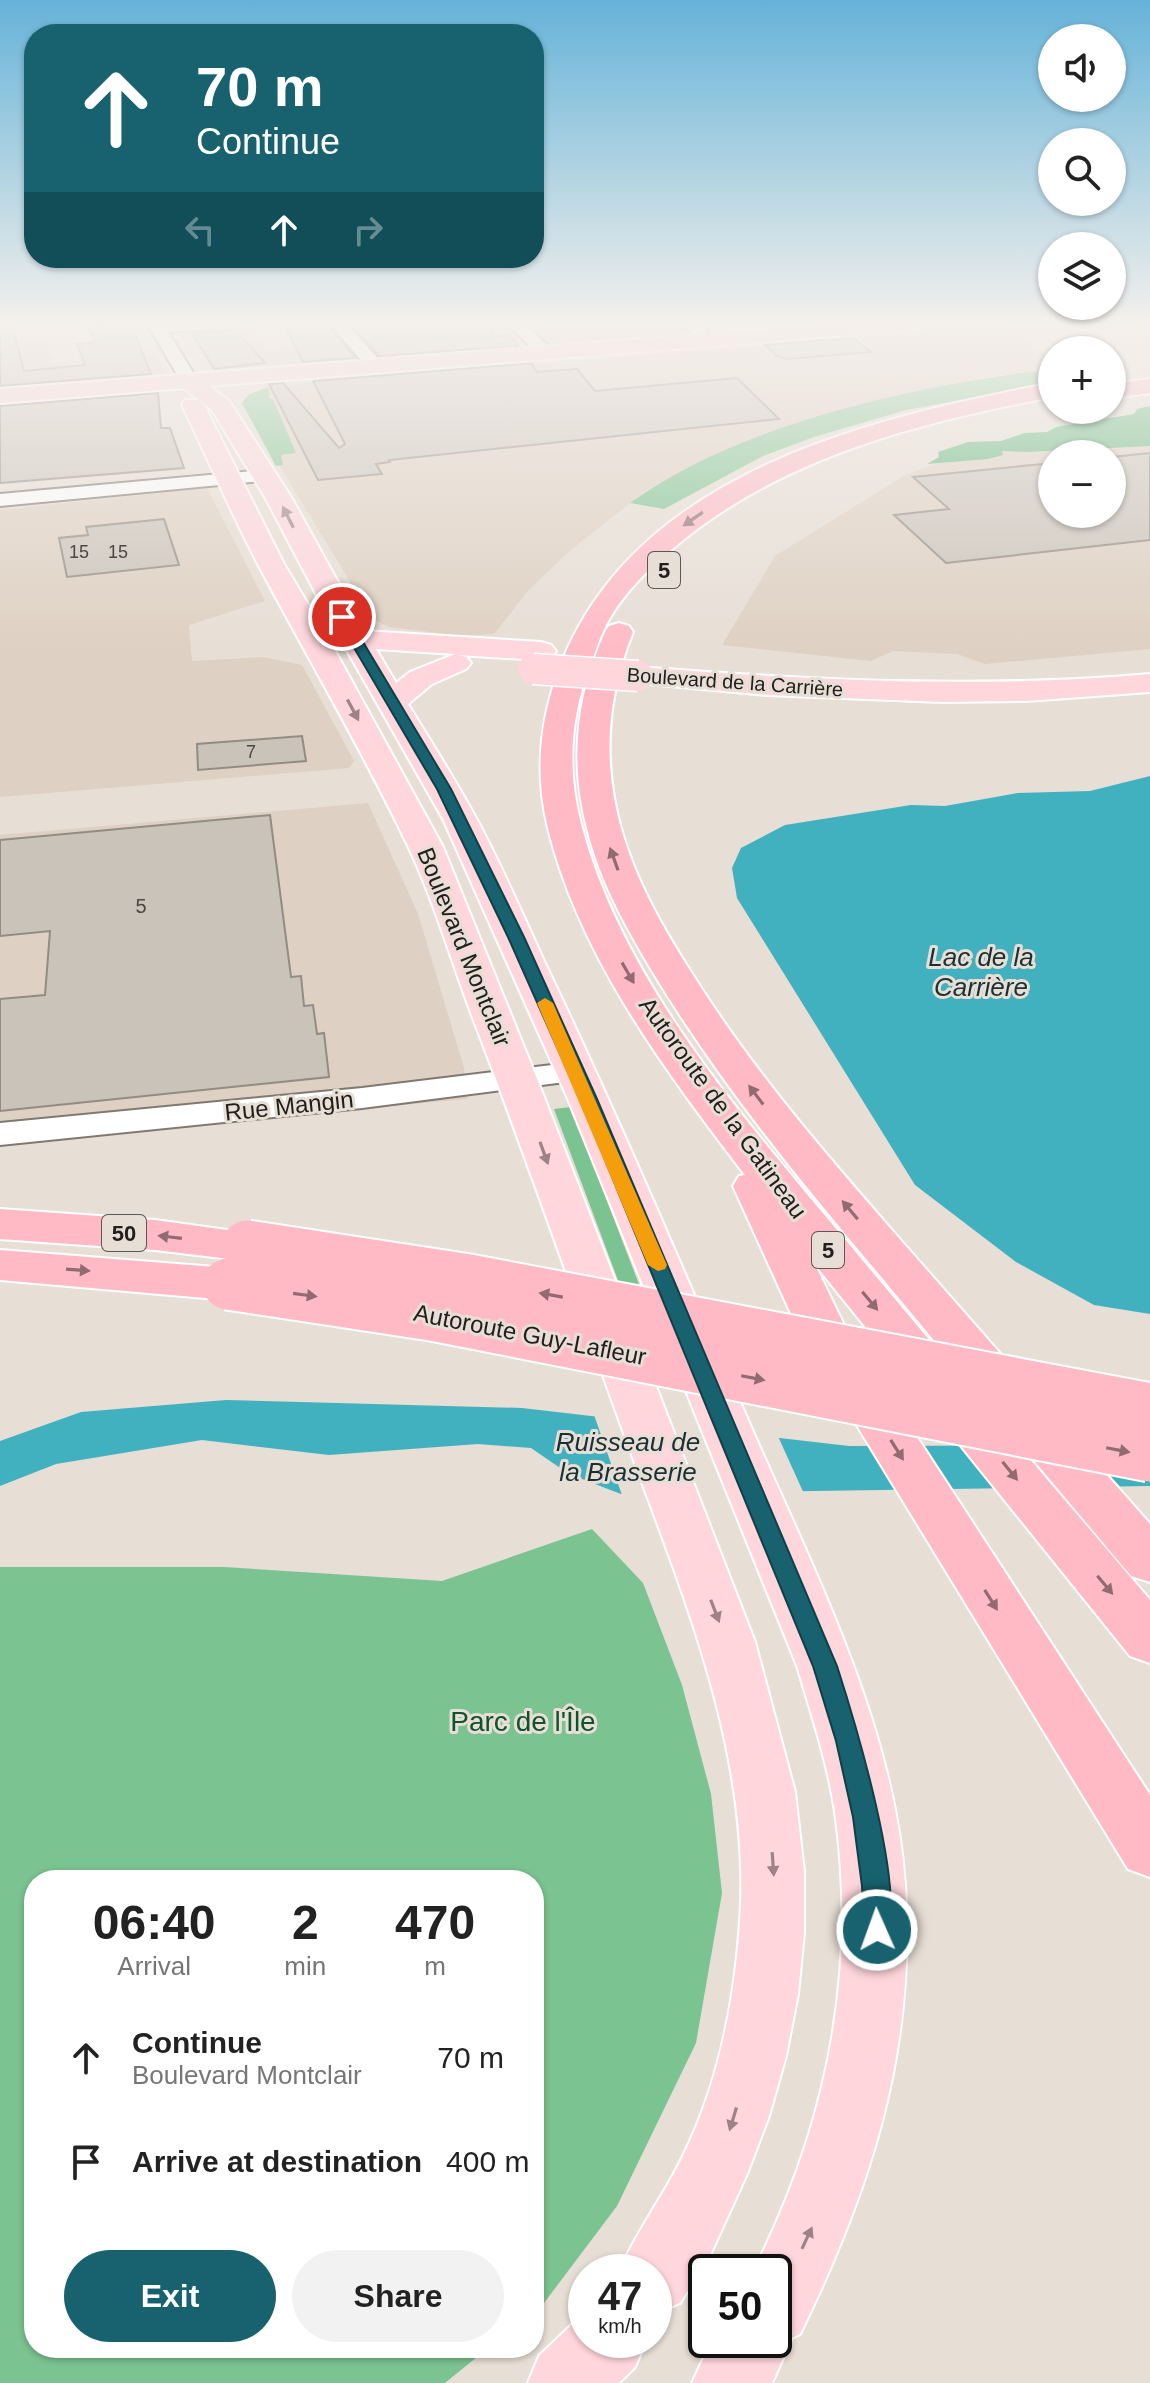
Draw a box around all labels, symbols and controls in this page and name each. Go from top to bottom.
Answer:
map controls [1038,24,1126,528]
button: sound [1038,24,1126,112]
text: 70 m [196,55,324,118]
icon: ahead [64,56,168,160]
text: Continue [196,121,340,162]
button: search [1038,128,1126,216]
icon: left [178,208,222,252]
icon: ahead [262,208,306,252]
icon: right [346,208,390,252]
button: layers [1038,232,1126,320]
button: + [1038,336,1126,424]
button: − [1038,440,1126,528]
one-way arrow [282,506,295,529]
one-way arrow [682,511,703,526]
house number: 15 [69,542,89,562]
house number: 15 [108,542,128,562]
road number: 5 [648,552,680,588]
pin [308,583,376,651]
icon: arrive [320,595,364,639]
street label: Boulevard de la Carrière [626,663,844,701]
one-way arrow [346,699,360,721]
house number: 7 [246,742,256,762]
street label: Boulevard Montclair [412,843,517,1050]
one-way arrow [607,847,619,871]
house number: 5 [135,895,147,917]
water label: Lac de la Carrière [928,942,1034,1002]
one-way arrow [621,962,635,984]
street label: Autoroute de la Gatineau [634,992,813,1224]
street label: Rue Mangin [223,1085,355,1126]
one-way arrow [748,1085,764,1105]
one-way arrow [538,1141,551,1165]
one-way arrow [842,1201,859,1221]
road number: 50 [102,1215,146,1251]
one-way arrow [157,1230,182,1243]
road number: 5 [812,1232,844,1268]
one-way arrow [66,1264,91,1277]
one-way arrow [538,1288,563,1300]
one-way arrow [293,1289,318,1302]
one-way arrow [861,1291,878,1311]
street label: Autoroute Guy-Lafleur [412,1299,649,1370]
one-way arrow [741,1372,766,1384]
water label: Ruisseau de la Brasserie [556,1427,700,1487]
one-way arrow [890,1439,904,1461]
one-way arrow [1106,1444,1131,1456]
one-way arrow [1001,1460,1018,1480]
one-way arrow [1096,1575,1113,1595]
one-way arrow [984,1589,998,1611]
one-way arrow [709,1599,722,1623]
park label: Parc de l'Île [450,1706,596,1737]
one-way arrow [767,1852,780,1877]
position arrow [835,1888,919,1972]
text: 06:40 [93,1896,216,1949]
text: 2 [292,1896,319,1949]
text: 470 [395,1896,475,1949]
text: Arrival [117,1951,191,1981]
text: min [284,1951,326,1981]
text: m [424,1951,446,1981]
text: Continue [132,2026,262,2059]
icon: ahead [64,2036,108,2080]
text: 70 m [437,2041,504,2074]
text: Boulevard Montclair [132,2060,362,2090]
one-way arrow [726,2107,739,2131]
icon: arrive [64,2140,108,2184]
text: Arrive at destination [132,2145,422,2178]
text: 400 m [446,2145,529,2178]
one-way arrow [800,2226,814,2249]
button: Exit [64,2250,276,2342]
button: Share [292,2250,504,2342]
speed limit sign: 50 [688,2254,792,2358]
text: 47 [598,2274,642,2318]
text: km/h [598,2315,642,2337]

